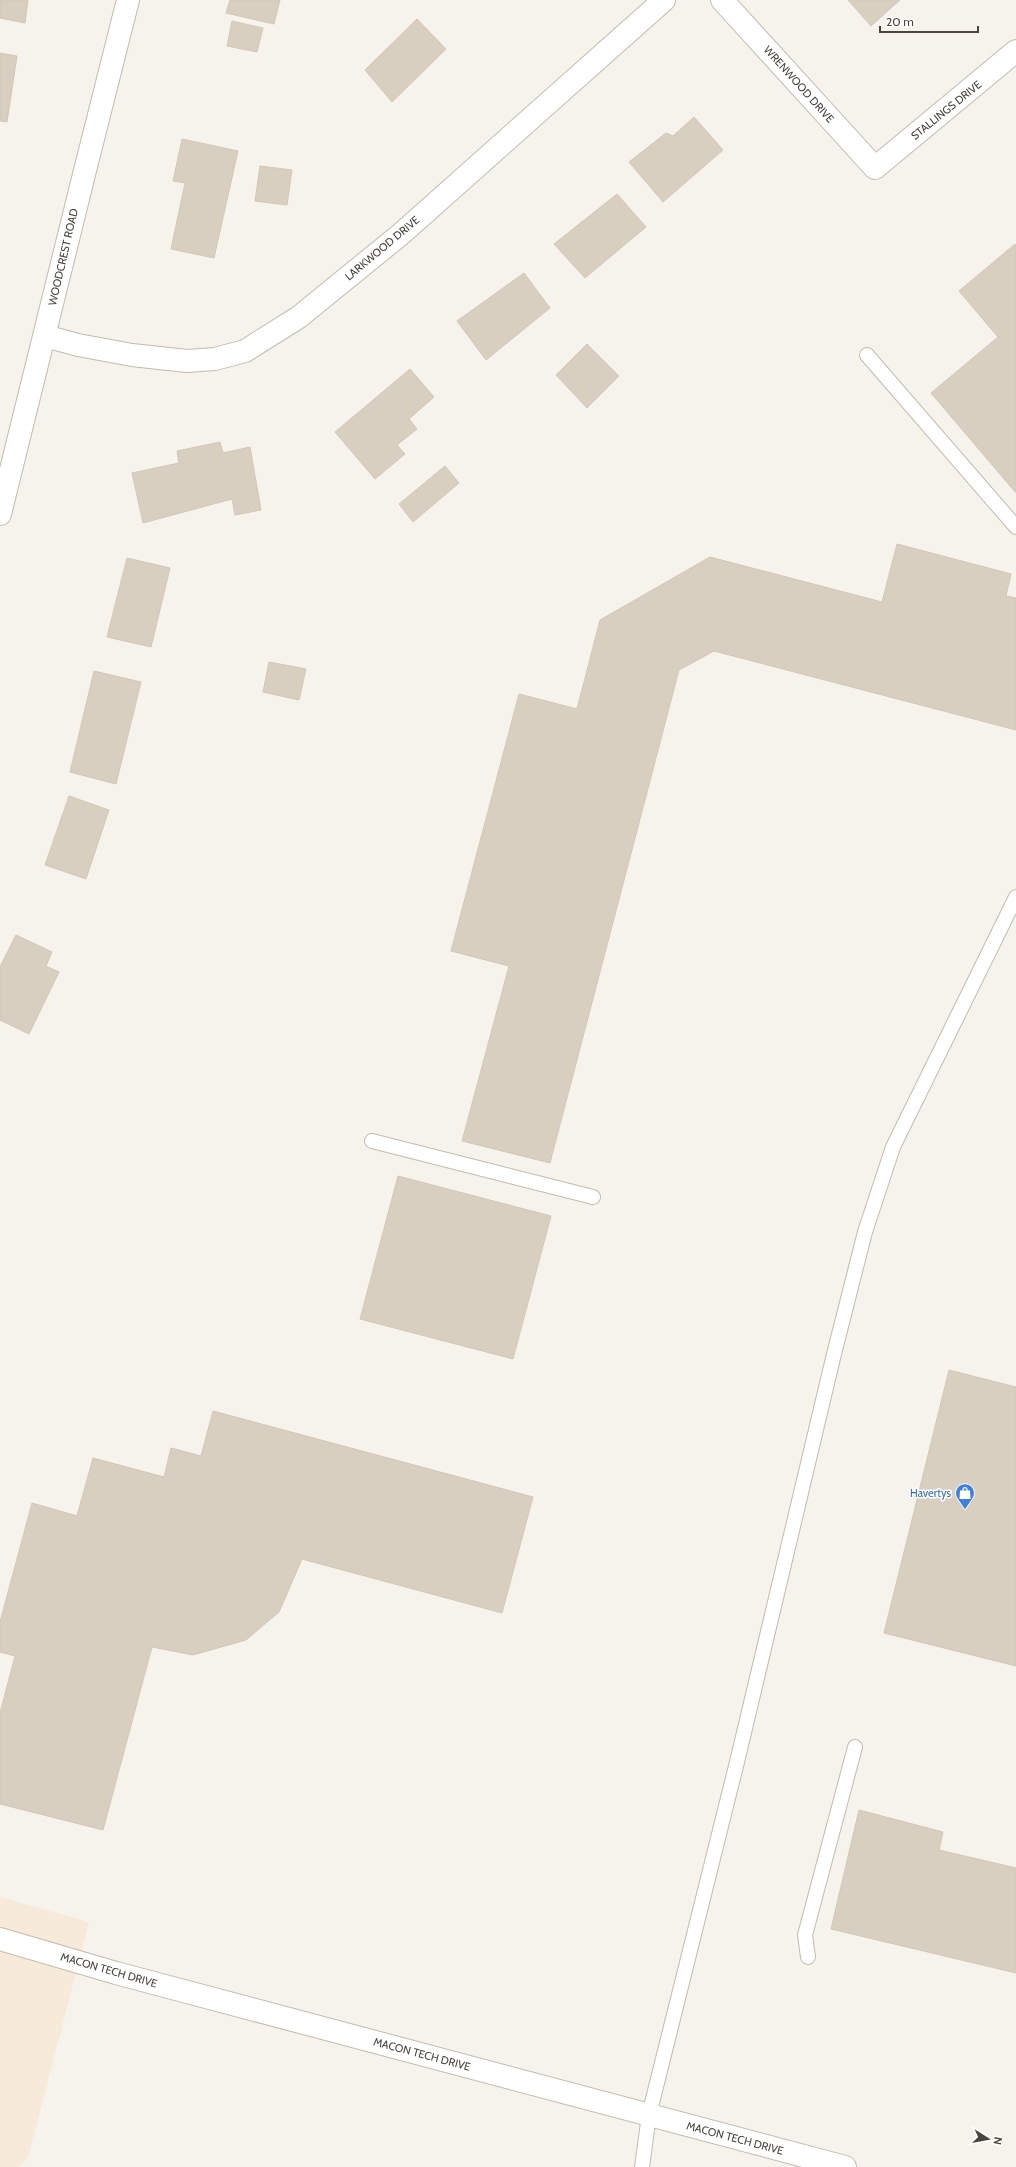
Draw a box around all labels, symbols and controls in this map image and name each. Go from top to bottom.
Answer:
scale bar [880,8,978,34]
text: 20 m [886,14,914,29]
street label: WRENWOOD DRIVE [761,43,837,125]
street label: STALLINGS DRIVE [908,77,984,143]
street label: WOODCREST ROAD [45,207,81,307]
street label: LARKWOOD DRIVE [342,213,422,283]
shop icon: Havertys [954,1482,976,1510]
place label: Havertys [910,1486,951,1500]
street label: MACON TECH DRIVE [59,1949,159,1991]
street label: MACON TECH DRIVE [372,2034,472,2074]
street label: MACON TECH DRIVE [685,2118,785,2158]
north arrow [968,2119,1008,2159]
text: N [990,2136,1005,2146]

